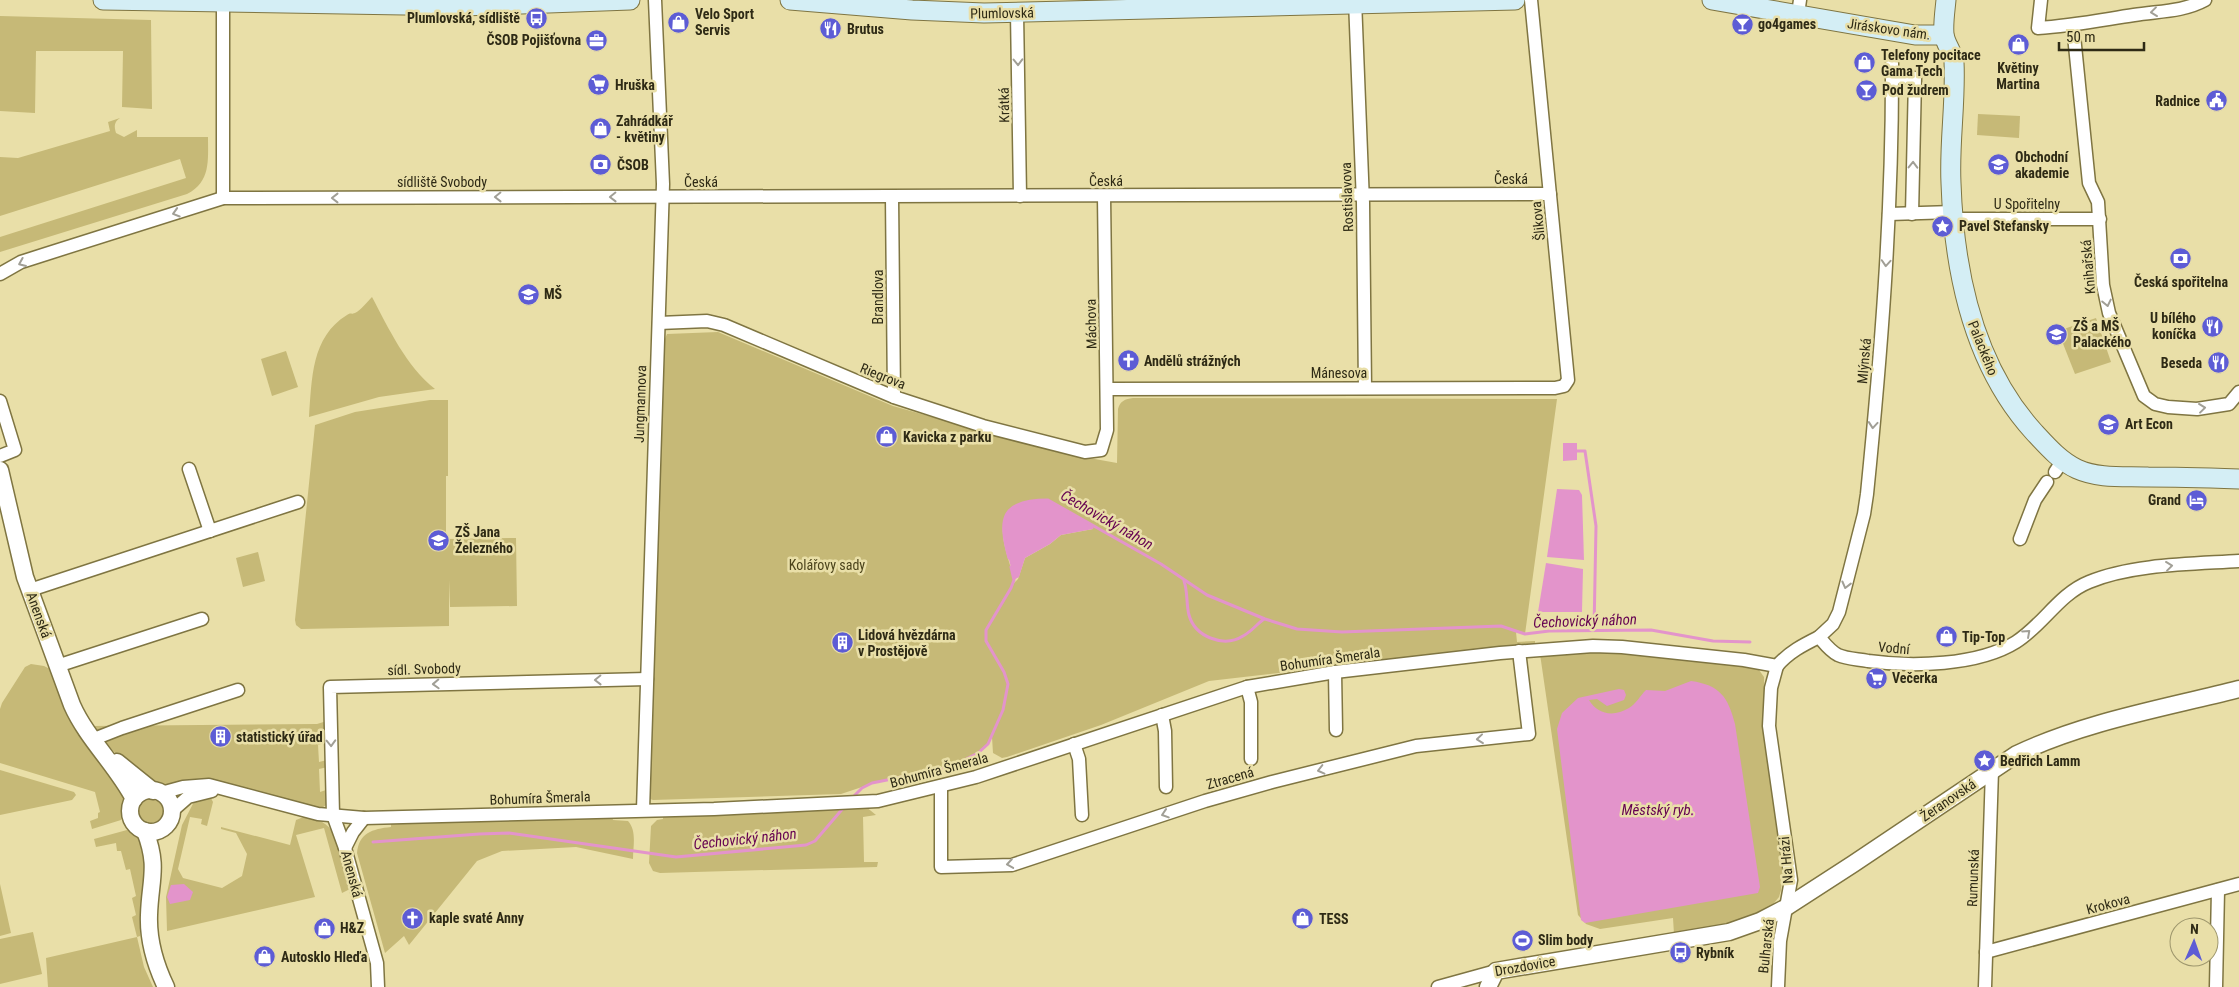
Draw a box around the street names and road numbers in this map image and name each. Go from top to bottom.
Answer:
street label: Plumlovská [970,4,1034,22]
street label: Jiráskovo nám. [1846,15,1932,43]
street label: Krátká [996,87,1012,123]
street label: Rostislavova [1338,162,1356,232]
street label: Česká [1494,170,1528,187]
street label: Česká [1089,172,1123,189]
street label: Česká [684,173,718,190]
street label: sídliště Svobody [397,174,487,190]
street label: U Spořitelny [1994,196,2060,212]
street label: Šlikova [1527,201,1548,242]
street label: Knihařská [2078,239,2098,295]
street label: Brandlova [870,270,886,324]
street label: Máchova [1083,299,1099,349]
street label: Palackého [1965,318,2001,378]
street label: Mlýnská [1854,337,1874,385]
street label: Riegrova [858,360,908,392]
street label: Jungmannova [631,365,649,443]
street label: Mánesova [1311,365,1367,381]
street label: Anenská [23,590,55,640]
street label: Vodní [1878,639,1911,657]
street label: Bohumíra Šmerala [1279,643,1381,674]
street label: sídl. Svobody [387,660,461,678]
street label: Bohumíra Šmerala [888,748,990,791]
street label: Ztracená [1204,764,1256,792]
street label: Žeranovská [1917,775,1979,824]
street label: Bohumíra Šmerala [489,787,591,808]
street label: Na Hrázi [1776,836,1796,884]
street label: Anenská [338,849,366,899]
street label: Rumunská [1964,849,1982,907]
street label: Krokova [2084,890,2132,918]
street label: Bulharská [1755,918,1777,974]
street label: Drozdovice [1493,953,1557,979]

